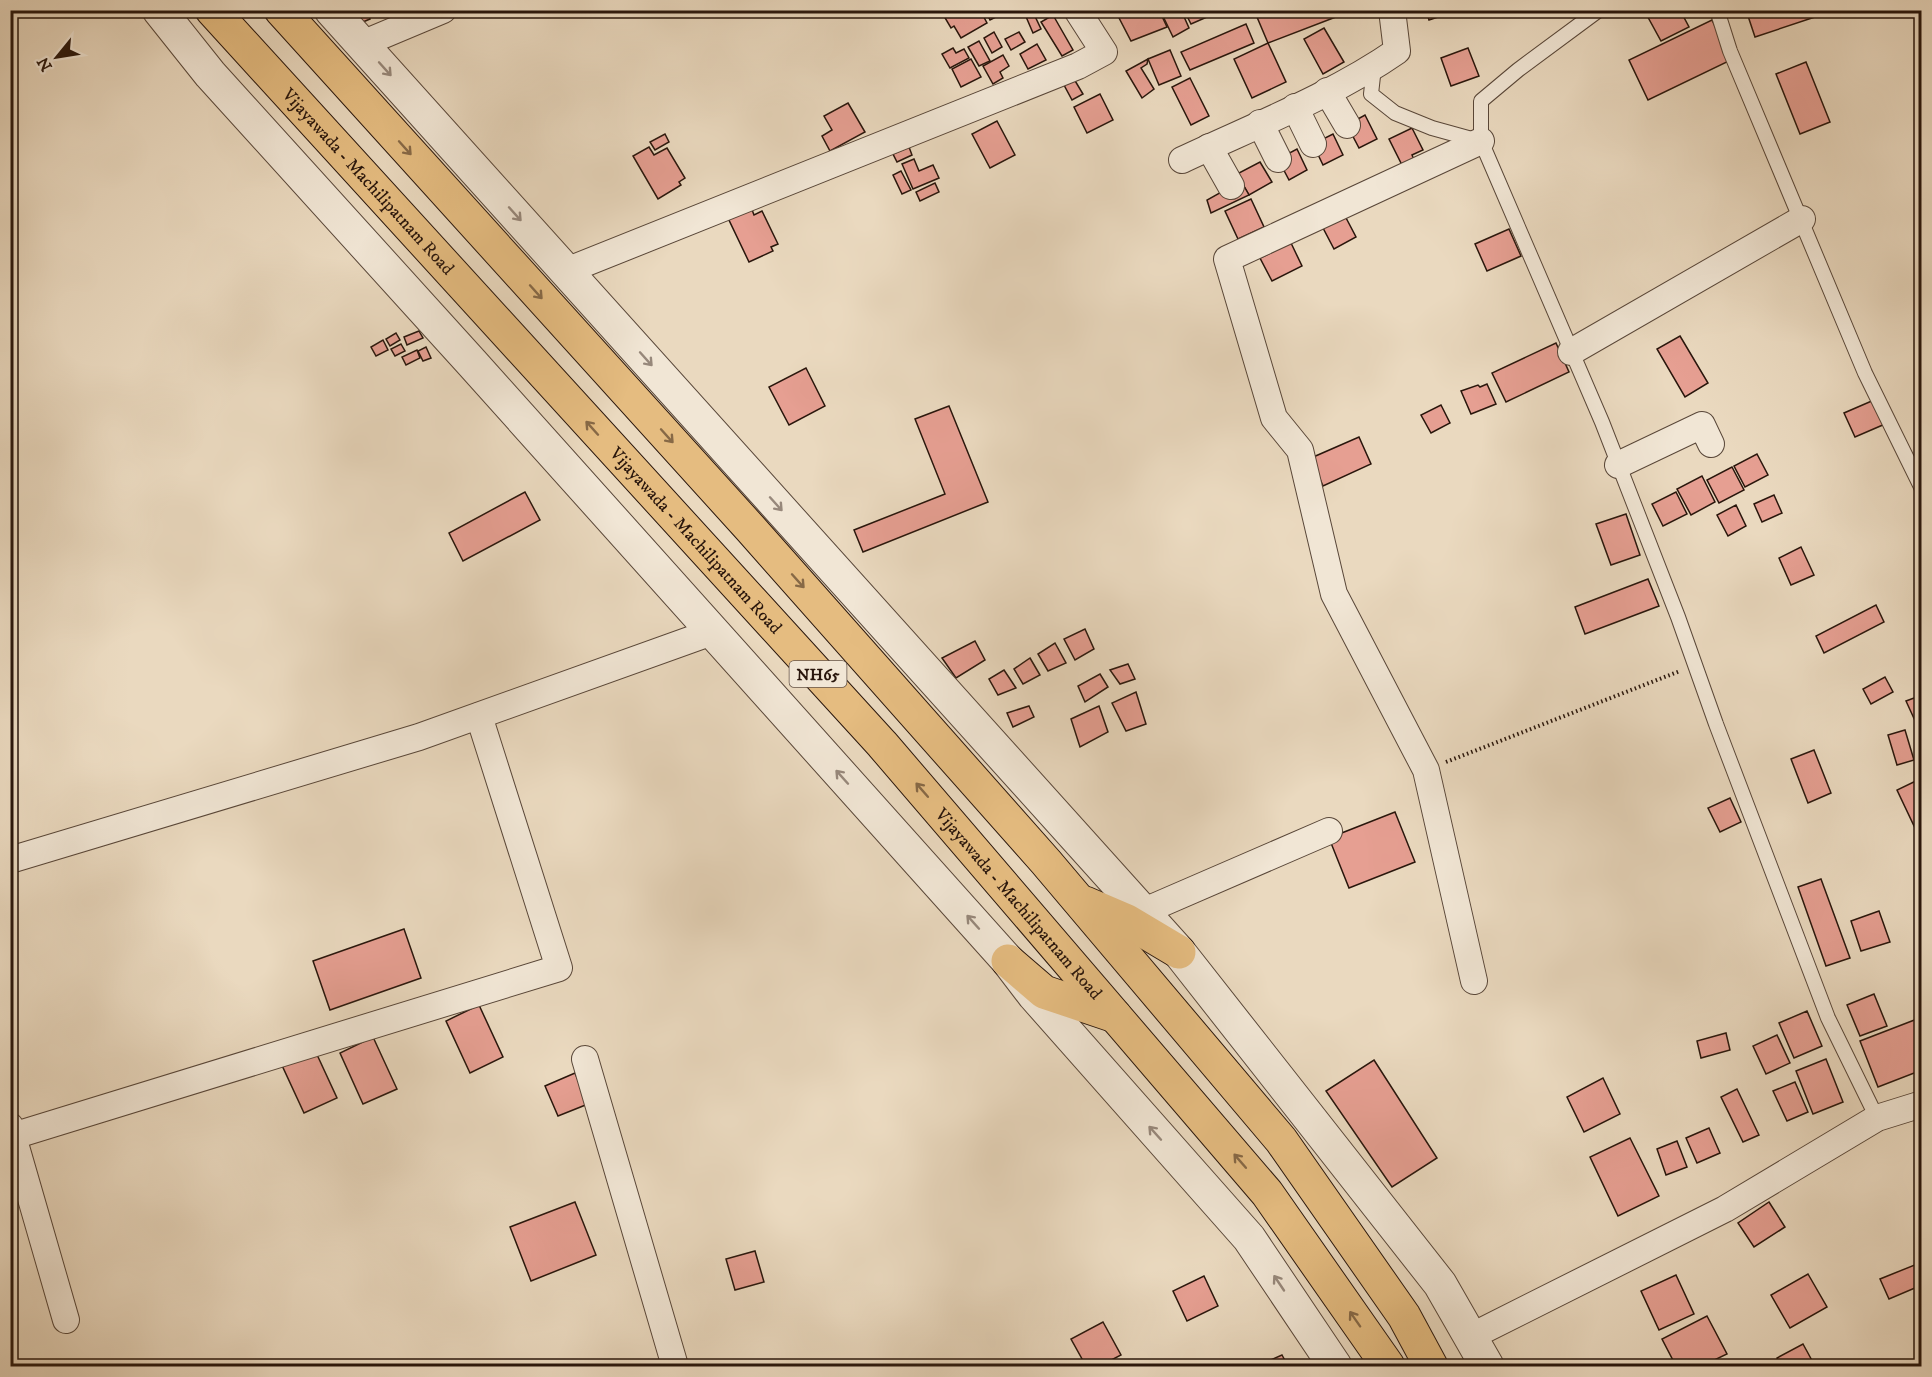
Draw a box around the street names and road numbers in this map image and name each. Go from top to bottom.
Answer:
street label: Vijayawada - Machilipatnam Road [276,83,458,280]
street label: Vijayawada - Machilipatnam Road [604,442,786,639]
road number: NH65 [790,661,846,687]
street label: Vijayawada - Machilipatnam Road [929,803,1106,1004]

